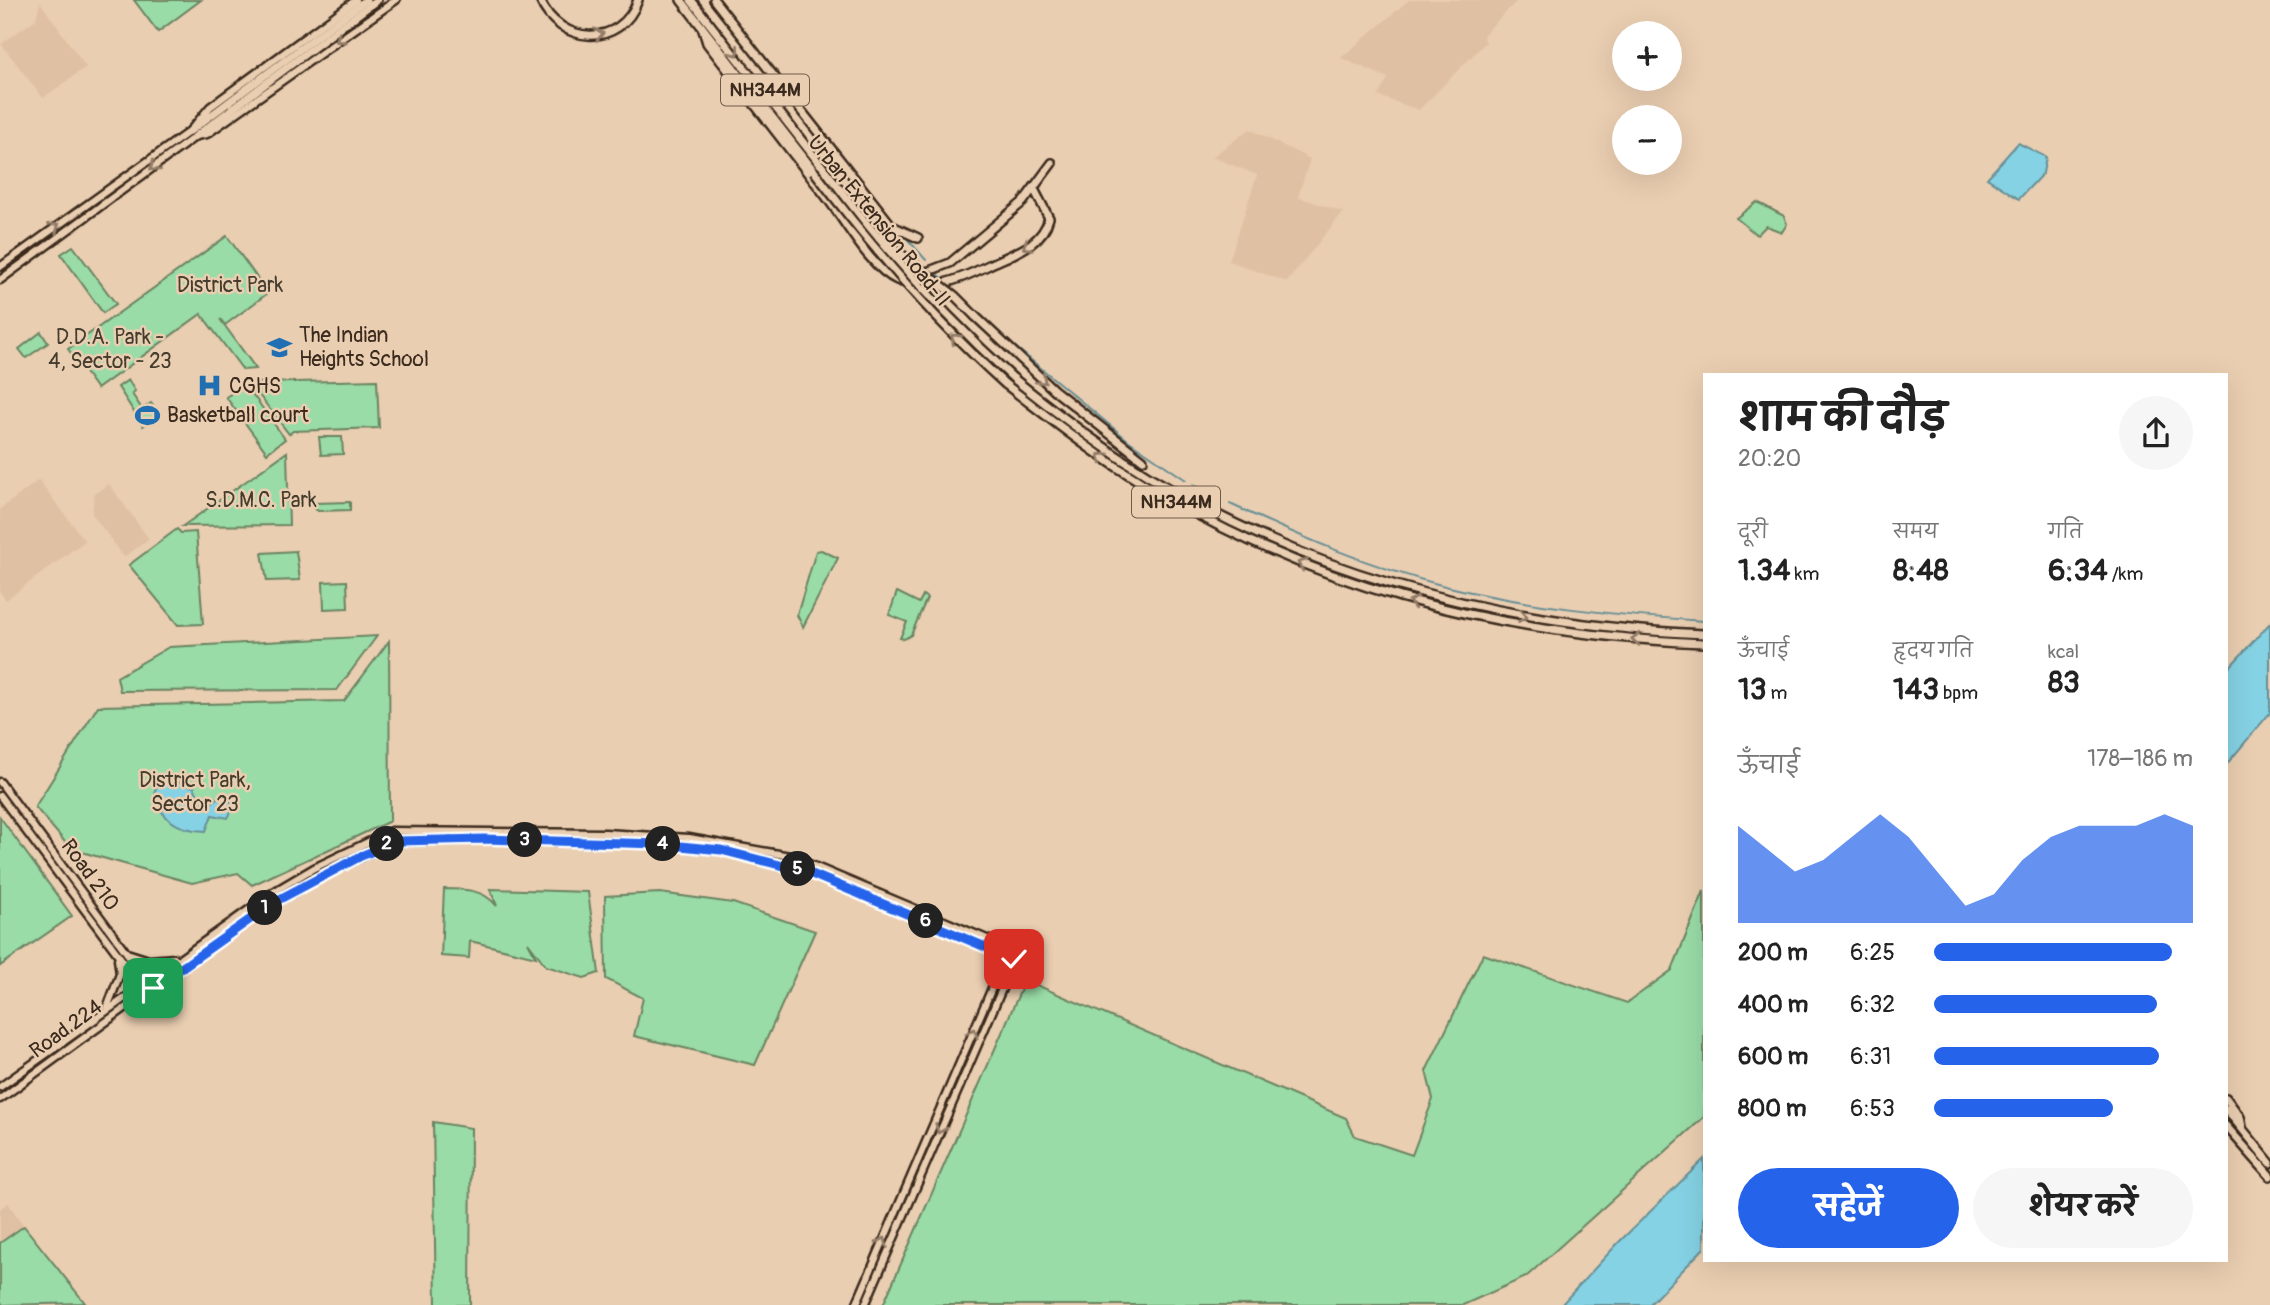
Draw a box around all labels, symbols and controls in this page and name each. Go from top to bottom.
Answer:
map controls [1612,21,1682,175]
button: + [1612,21,1682,91]
one-way arrow [593,27,605,42]
one-way arrow [335,31,348,43]
one-way arrow [727,45,740,57]
road number: NH344M [721,74,809,106]
button: − [1612,105,1682,175]
street label: Urban Extension Road-II [802,130,956,312]
one-way arrow [149,159,161,171]
one-way arrow [47,223,60,235]
one-way arrow [1022,237,1035,250]
park label: District Park [177,272,283,299]
place label: The Indian Heights School [299,322,429,373]
park label: D.D.A. Park - 4, Sector - 23 [48,324,172,375]
school or university icon: The Indian Heights School [265,333,293,361]
one-way arrow [950,333,963,346]
one-way arrow [1034,371,1047,384]
hospital icon: CGHS [195,372,223,400]
place label: CGHS [229,373,281,400]
text: शाम की दौड़ [1738,394,1947,442]
button: share [2119,396,2193,470]
sports icon: Basketball court [133,401,161,429]
place label: Basketball court [167,402,309,429]
text: 20:20 [1738,444,1801,473]
one-way arrow [1096,452,1109,465]
road number: NH344M [1132,486,1220,517]
park label: S.D.M.C. Park [205,487,317,514]
text: दूरी [1738,520,1768,544]
text: समय [1893,520,1938,544]
text: गति [2048,520,2083,544]
text: 1.34 [1738,552,1790,589]
text: 8:48 [1893,552,1949,589]
text: 6:34 [2048,552,2108,589]
one-way arrow [1297,558,1309,572]
text: km [1790,562,1819,586]
text: /km [2108,562,2143,586]
one-way arrow [1408,596,1420,611]
one-way arrow [1517,608,1529,623]
one-way arrow [1631,632,1642,647]
text: ऊँचाई [1738,639,1789,663]
text: हृदय गति [1893,639,1973,663]
text: kcal [2048,640,2079,664]
text: 83 [2048,664,2080,701]
text: 13 [1738,671,1766,708]
text: 143 [1893,671,1939,708]
text: m [1766,681,1787,705]
text: bpm [1939,681,1978,705]
text: 178–186 m [2087,744,2193,773]
text: ऊँचाई [1738,751,1800,780]
park label: District Park, Sector 23 [139,767,251,818]
pin: 3 [508,822,542,858]
pin: 2 [370,826,404,862]
pin: 4 [646,826,680,862]
text: 3 [519,827,530,851]
text: 2 [381,831,392,855]
text: 4 [657,831,668,855]
street label: Road 210 [55,834,125,916]
pin: 5 [780,852,816,886]
text: 5 [792,856,803,880]
pin: 1 [247,890,282,926]
text: 1 [261,895,268,919]
pin: 6 [908,904,944,939]
text: 6 [920,908,931,932]
pin [984,929,1044,989]
text: 200 m [1738,938,1808,967]
text: 6:25 [1850,938,1895,967]
icon: check [995,940,1033,978]
pin [123,958,183,1018]
icon: arrive [134,969,172,1007]
text: 400 m [1738,990,1808,1019]
text: 6:32 [1850,990,1895,1019]
street label: Road 224 [24,993,108,1065]
one-way arrow [964,1028,978,1040]
text: 600 m [1738,1042,1808,1071]
text: 6:31 [1850,1042,1891,1071]
text: 800 m [1738,1094,1806,1123]
text: 6:53 [1850,1094,1895,1123]
one-way arrow [935,1122,949,1134]
button: सहेजें [1738,1168,1959,1248]
button: शेयर करें [1973,1168,2193,1248]
one-way arrow [875,1237,889,1250]

